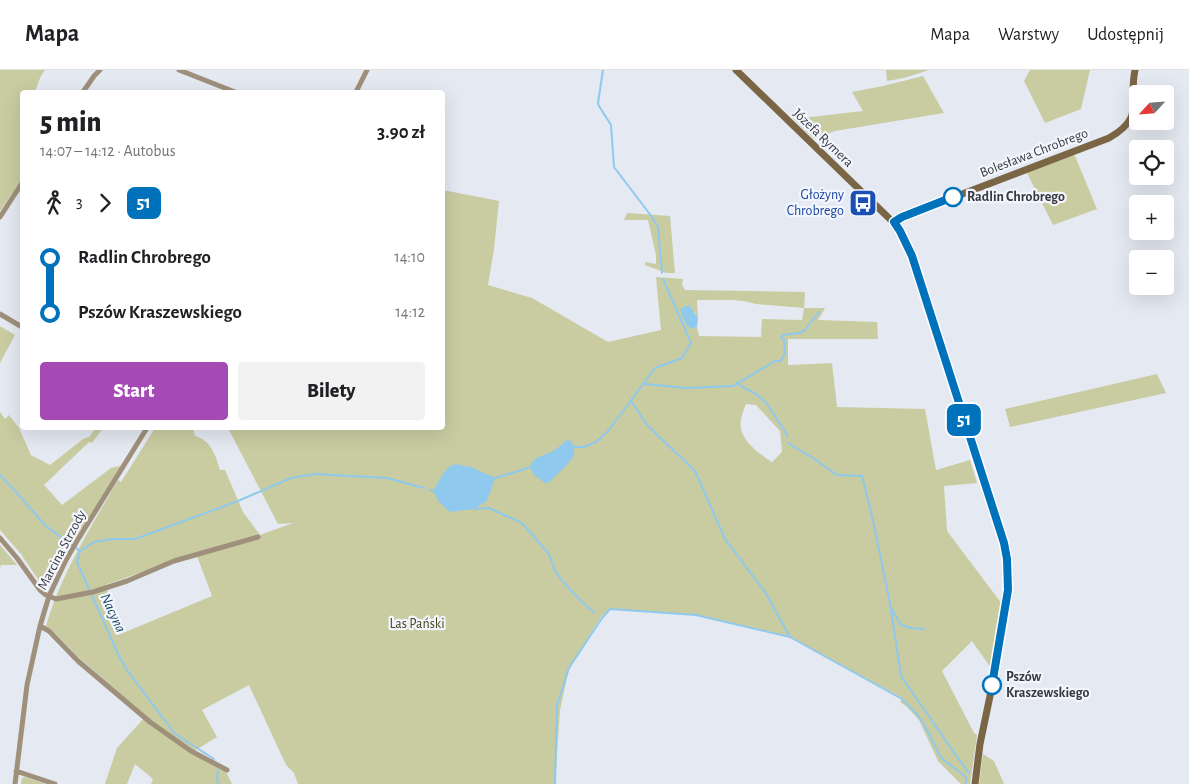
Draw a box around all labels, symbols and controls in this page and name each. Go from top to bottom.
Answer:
text: Mapa [25,22,79,46]
text: Mapa [930,26,970,44]
text: Warstwy [998,26,1059,44]
text: Udostępnij [1087,26,1164,44]
north arrow [1129,85,1174,130]
map controls [1129,85,1174,295]
street label: Józefa Rymera [790,106,856,170]
text: 5 min [40,109,102,137]
text: 3.90 zł [377,123,425,142]
street label: Bolesława Chrobrego [978,126,1090,180]
button: locate [1129,140,1174,185]
text: 14:07 – 14:12 · Autobus [40,143,176,159]
marker: Radlin Chrobrego [943,187,963,207]
place label: Głożyny Chrobrego [787,188,844,218]
bus stop icon: Głożyny Chrobrego [848,188,878,218]
icon: walk [40,189,68,217]
icon: forward [91,189,119,217]
place label: Radlin Chrobrego [967,190,1065,204]
text: 3 [76,194,83,210]
text: 51 [137,194,151,212]
button: + [1129,195,1174,240]
text: Radlin Chrobrego [78,248,211,267]
text: 14:10 [394,249,425,265]
button: − [1129,250,1174,295]
text: Pszów Kraszewskiego [78,303,242,322]
text: 14:12 [395,304,425,320]
button: Start [40,362,228,420]
button: Bilety [238,362,425,420]
line badge: 51 [942,404,986,436]
text: 51 [957,411,971,429]
street label: Marcina Strzody [35,508,89,592]
water label: Nacyna [98,591,128,635]
park label: Las Pański [389,617,445,631]
place label: Pszów Kraszewskiego [1006,670,1090,700]
marker: Pszów Kraszewskiego [982,675,1002,695]

